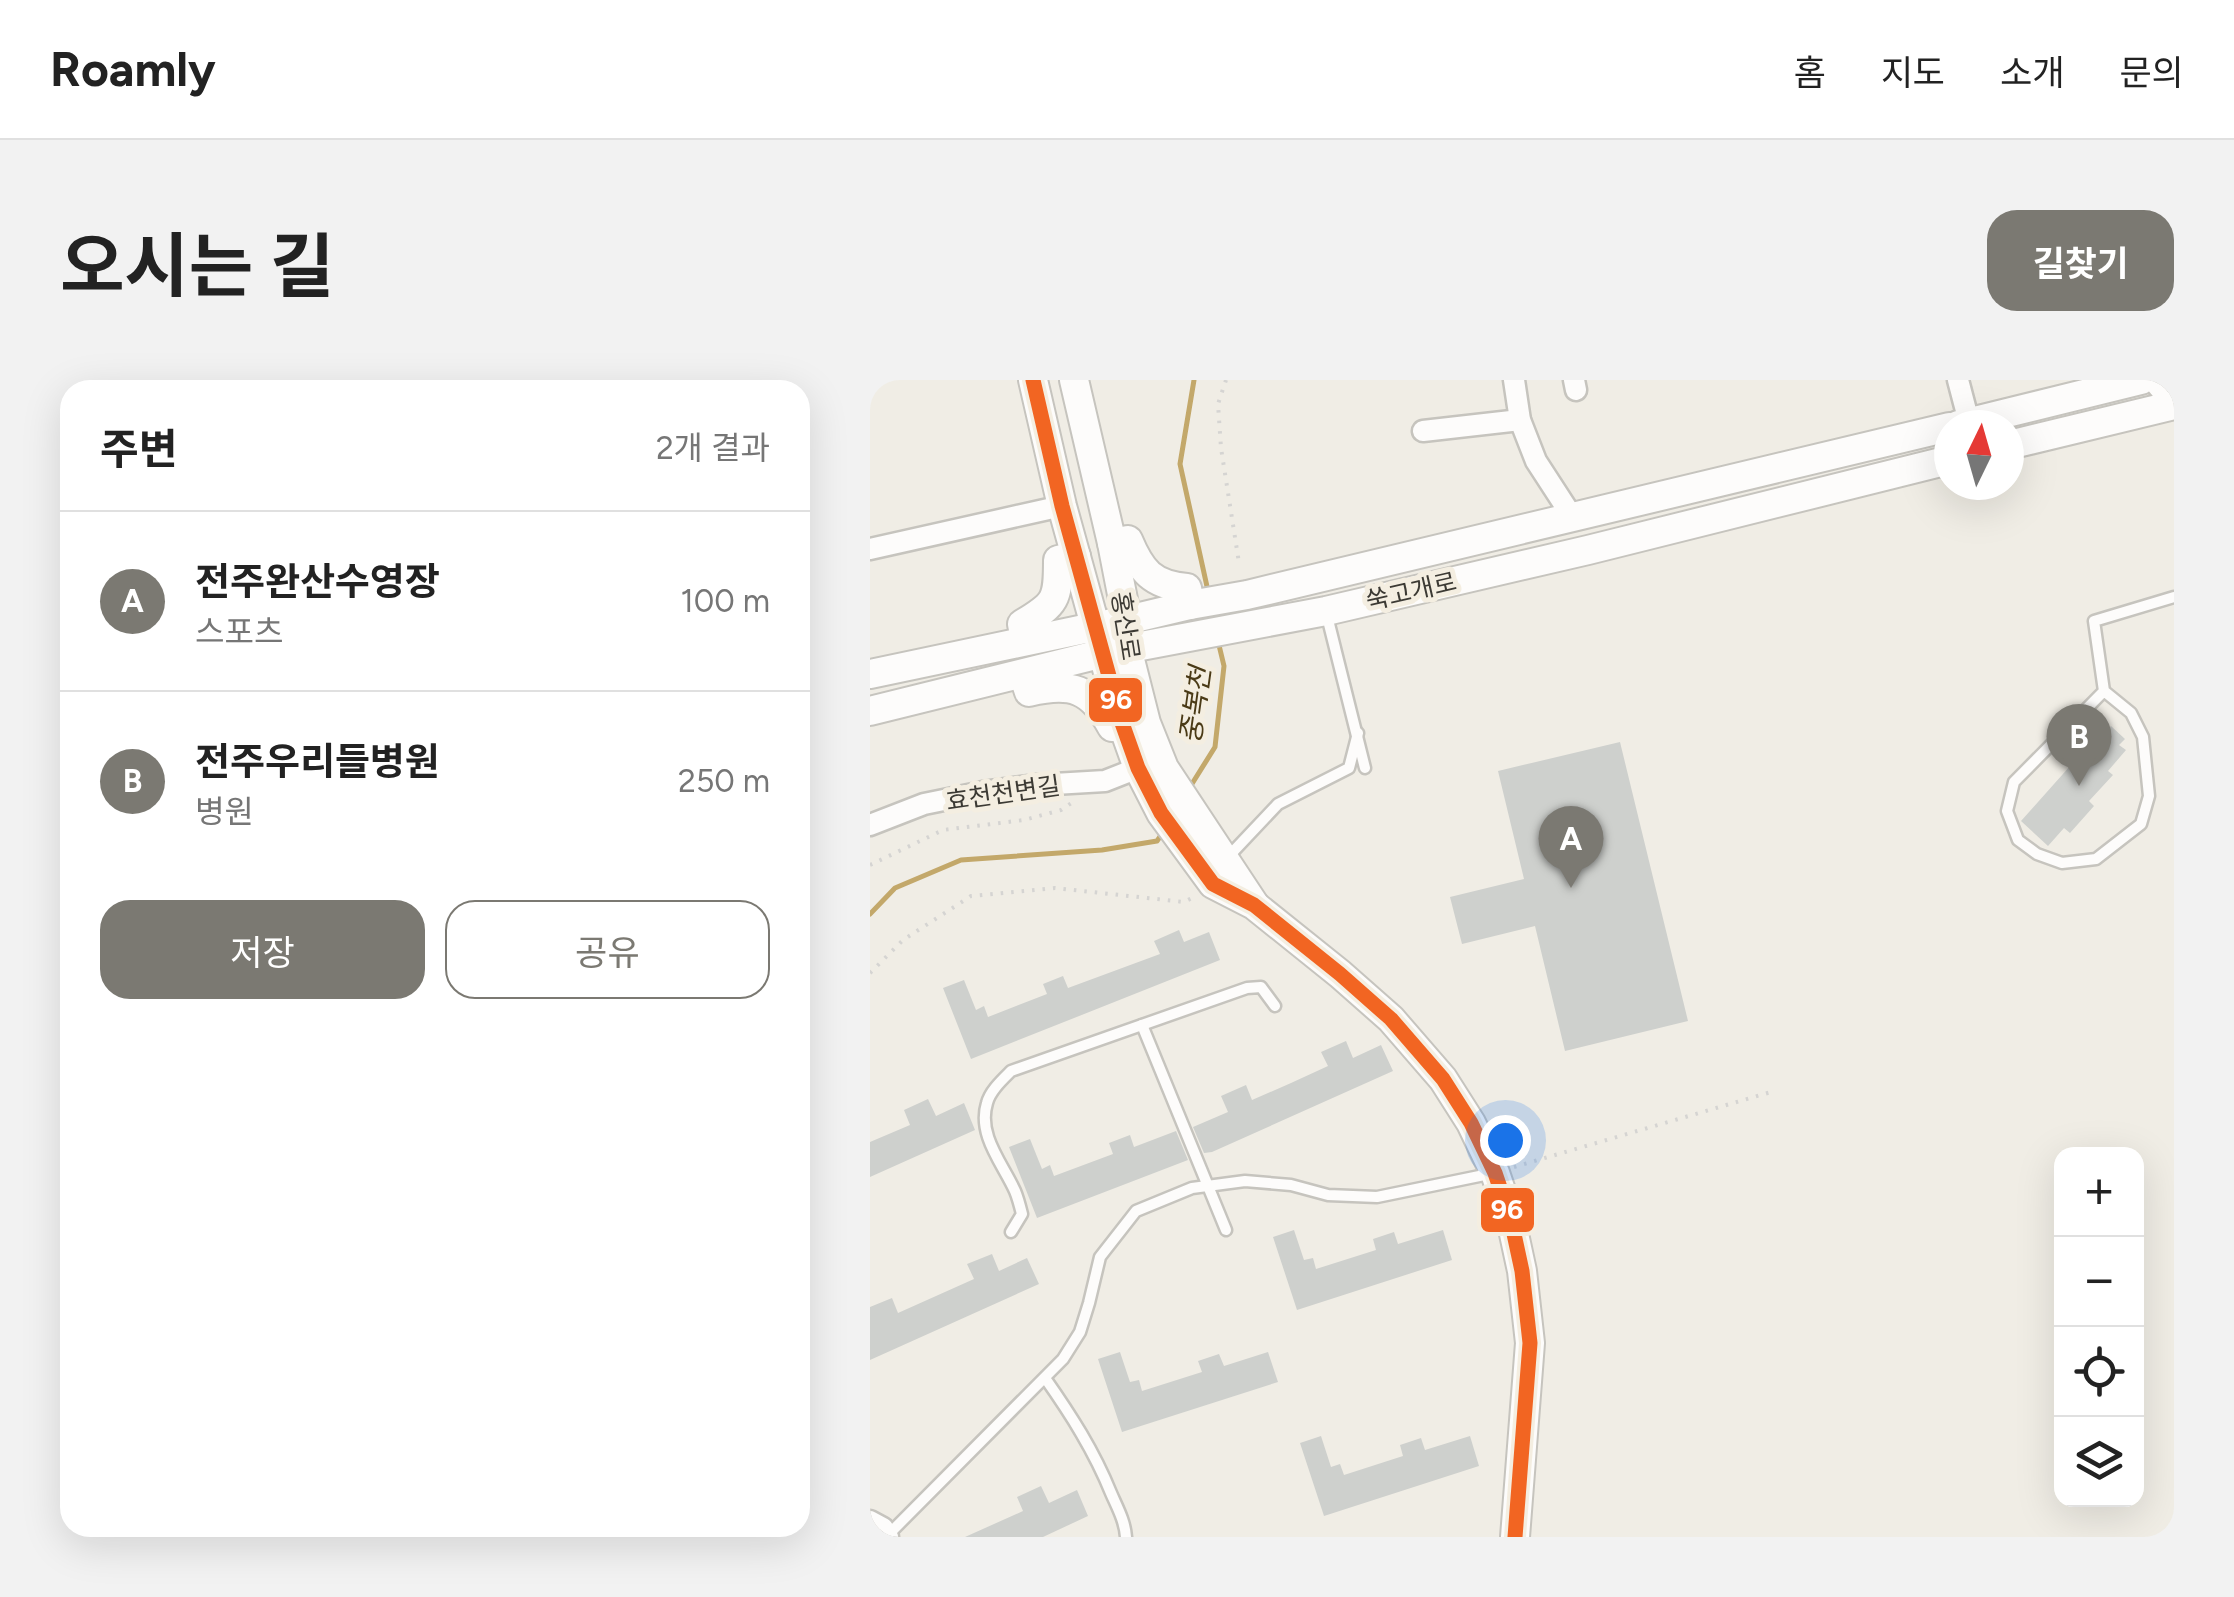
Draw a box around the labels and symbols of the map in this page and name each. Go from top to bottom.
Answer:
north arrow [1934,410,2024,500]
street label: 쑥고개로 [1363,566,1459,616]
street label: 홍산로 [1106,590,1146,662]
water label: 중복천 [1173,661,1218,746]
line badge: 96 [1087,676,1144,724]
text: 96 [1100,682,1132,716]
pin: B [2046,704,2112,786]
street label: 효천천변길 [944,770,1062,816]
pin: A [1538,806,1604,888]
your location [1480,1115,1531,1166]
line badge: 96 [1479,1186,1536,1234]
text: 96 [1491,1192,1523,1226]

